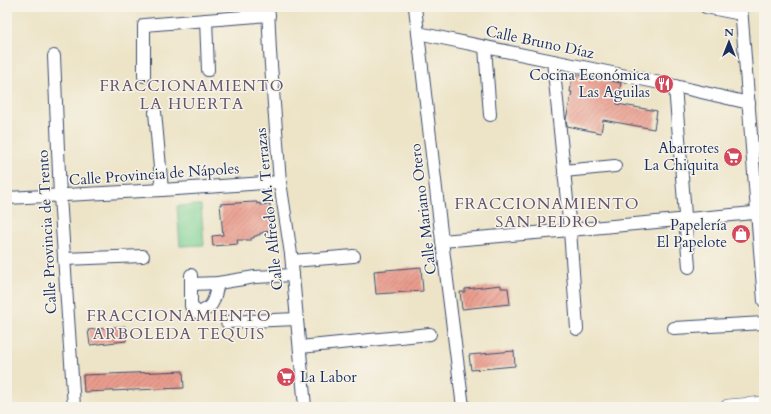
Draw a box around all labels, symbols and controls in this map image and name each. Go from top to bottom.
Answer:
street label: Calle Bruno Díaz [484,21,596,63]
north arrow [709,22,749,62]
text: N [724,25,734,40]
place label: Cocina Económica Las Aguilas [529,65,651,102]
restaurant icon: Cocina Económica Las Aguilas [653,73,675,95]
district label: FRACCIONAMIENTO LA HUERTA [100,75,285,115]
street label: Calle Alfredo M. Terrazas [251,127,287,291]
place label: Abarrotes La Chiquita [644,138,720,175]
street label: Calle Mariano Otero [405,142,441,276]
supermarket icon: Abarrotes La Chiquita [722,146,744,168]
street label: Calle Provincia de Trento [33,149,61,315]
street label: Calle Provincia de Nápoles [68,158,240,190]
district label: FRACCIONAMIENTO SAN PEDRO [455,193,640,233]
place label: Papelería El Papelote [656,215,728,252]
shop icon: Papelería El Papelote [730,223,752,245]
district label: FRACCIONAMIENTO ARBOLEDA TEQUIS [87,305,272,345]
supermarket icon: La Labor [275,366,297,388]
place label: La Labor [300,367,357,387]

